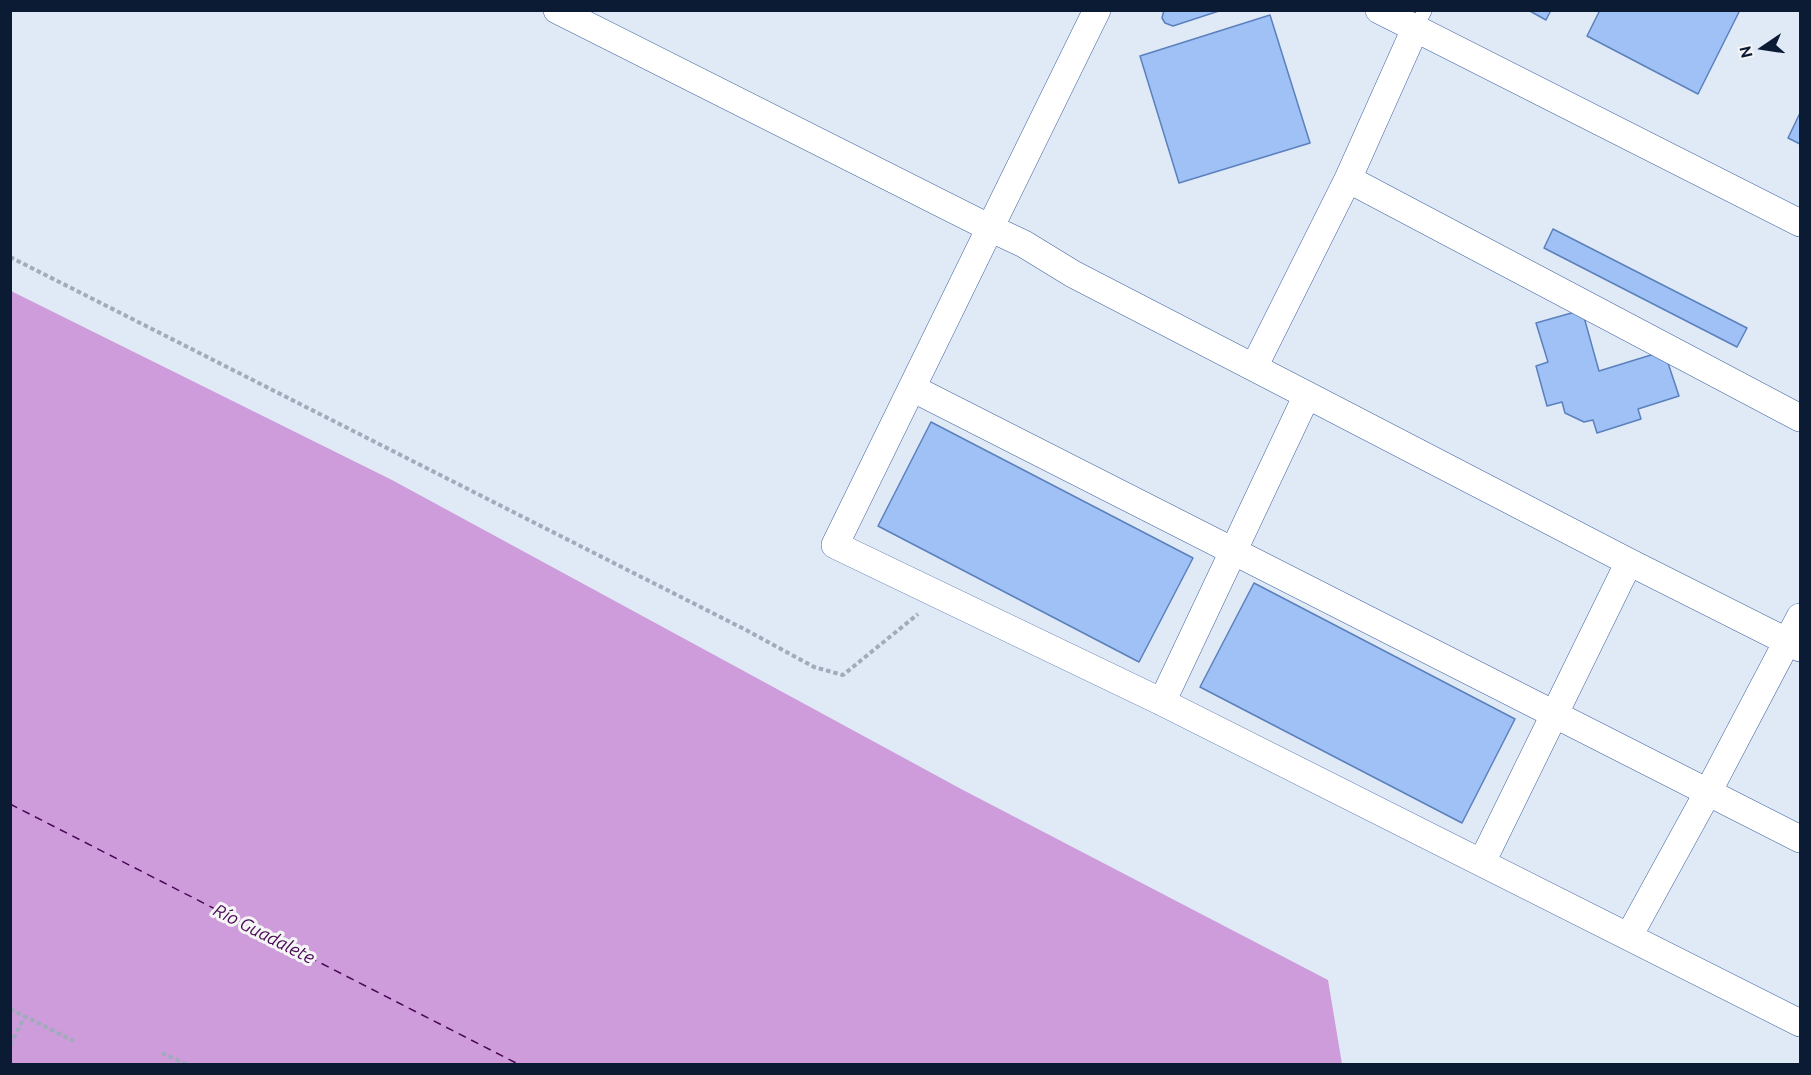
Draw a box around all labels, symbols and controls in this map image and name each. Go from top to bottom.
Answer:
north arrow [1733,18,1793,78]
text: N [1735,44,1756,60]
water label: Río Guadalete [210,899,318,969]

